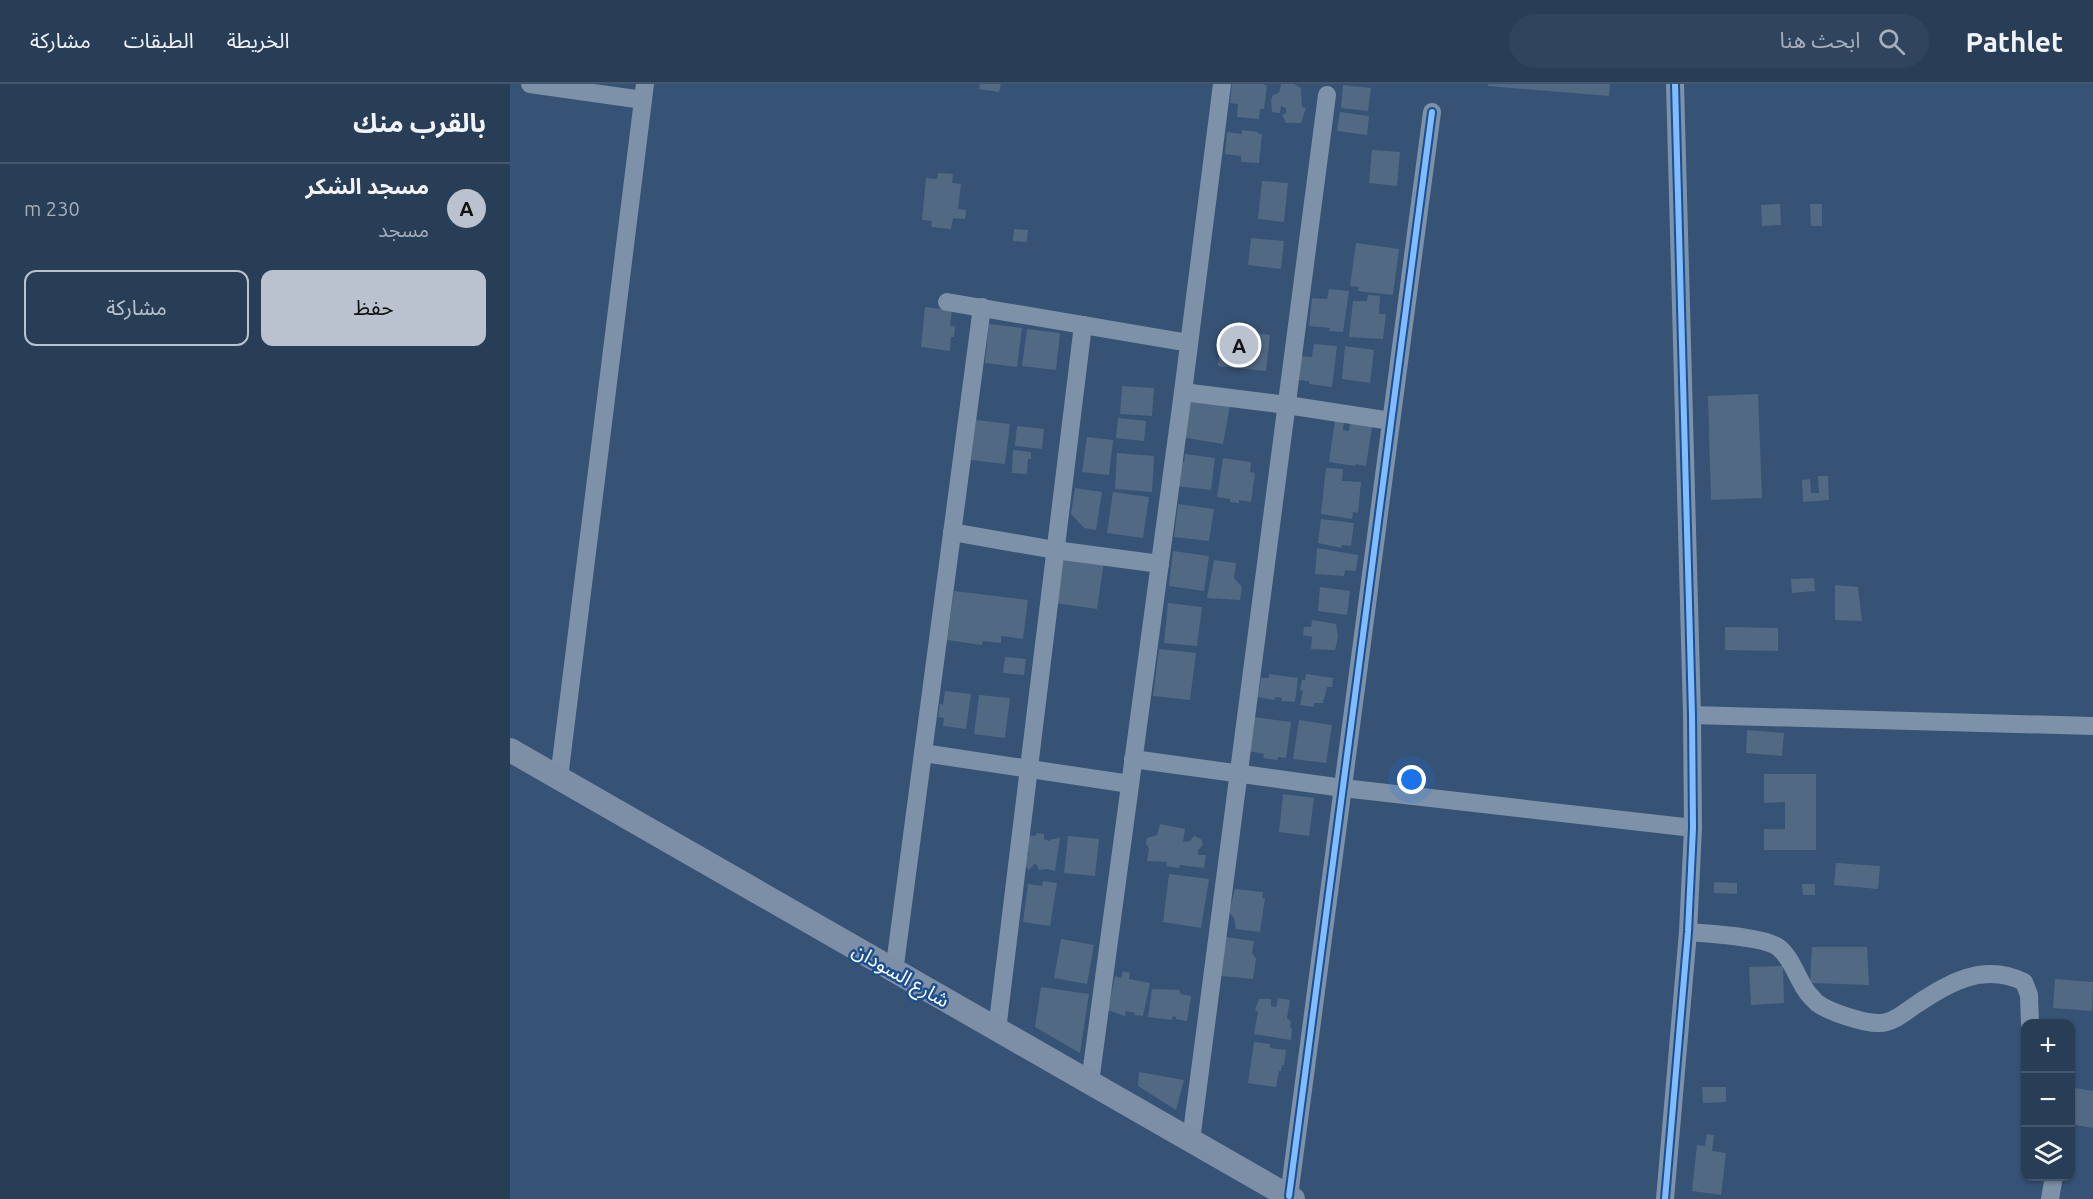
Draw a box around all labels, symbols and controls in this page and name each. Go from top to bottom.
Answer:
search box [1509,14,1929,68]
icon: search [1875,25,1908,58]
text: Pathlet [1965,26,2063,57]
text: ابحث هنا [1780,27,1860,52]
text: مشاركة [30,28,91,52]
text: الطبقات [124,28,194,52]
text: الخريطة [227,28,290,52]
text: بالقرب منك [353,108,486,137]
text: مسجد الشكر [306,173,429,198]
text: 230 m [24,197,80,220]
text: A [459,197,474,220]
text: مسجد [378,218,429,241]
button: مشاركة [24,270,249,346]
button: حفظ [261,270,486,346]
pin: A [1220,322,1258,368]
your location [1397,765,1426,794]
street label: شارع السودان [847,938,954,1015]
map controls [2021,1019,2075,1181]
button: + [2021,1019,2075,1073]
button: − [2021,1073,2075,1127]
button: layers [2021,1127,2075,1181]

